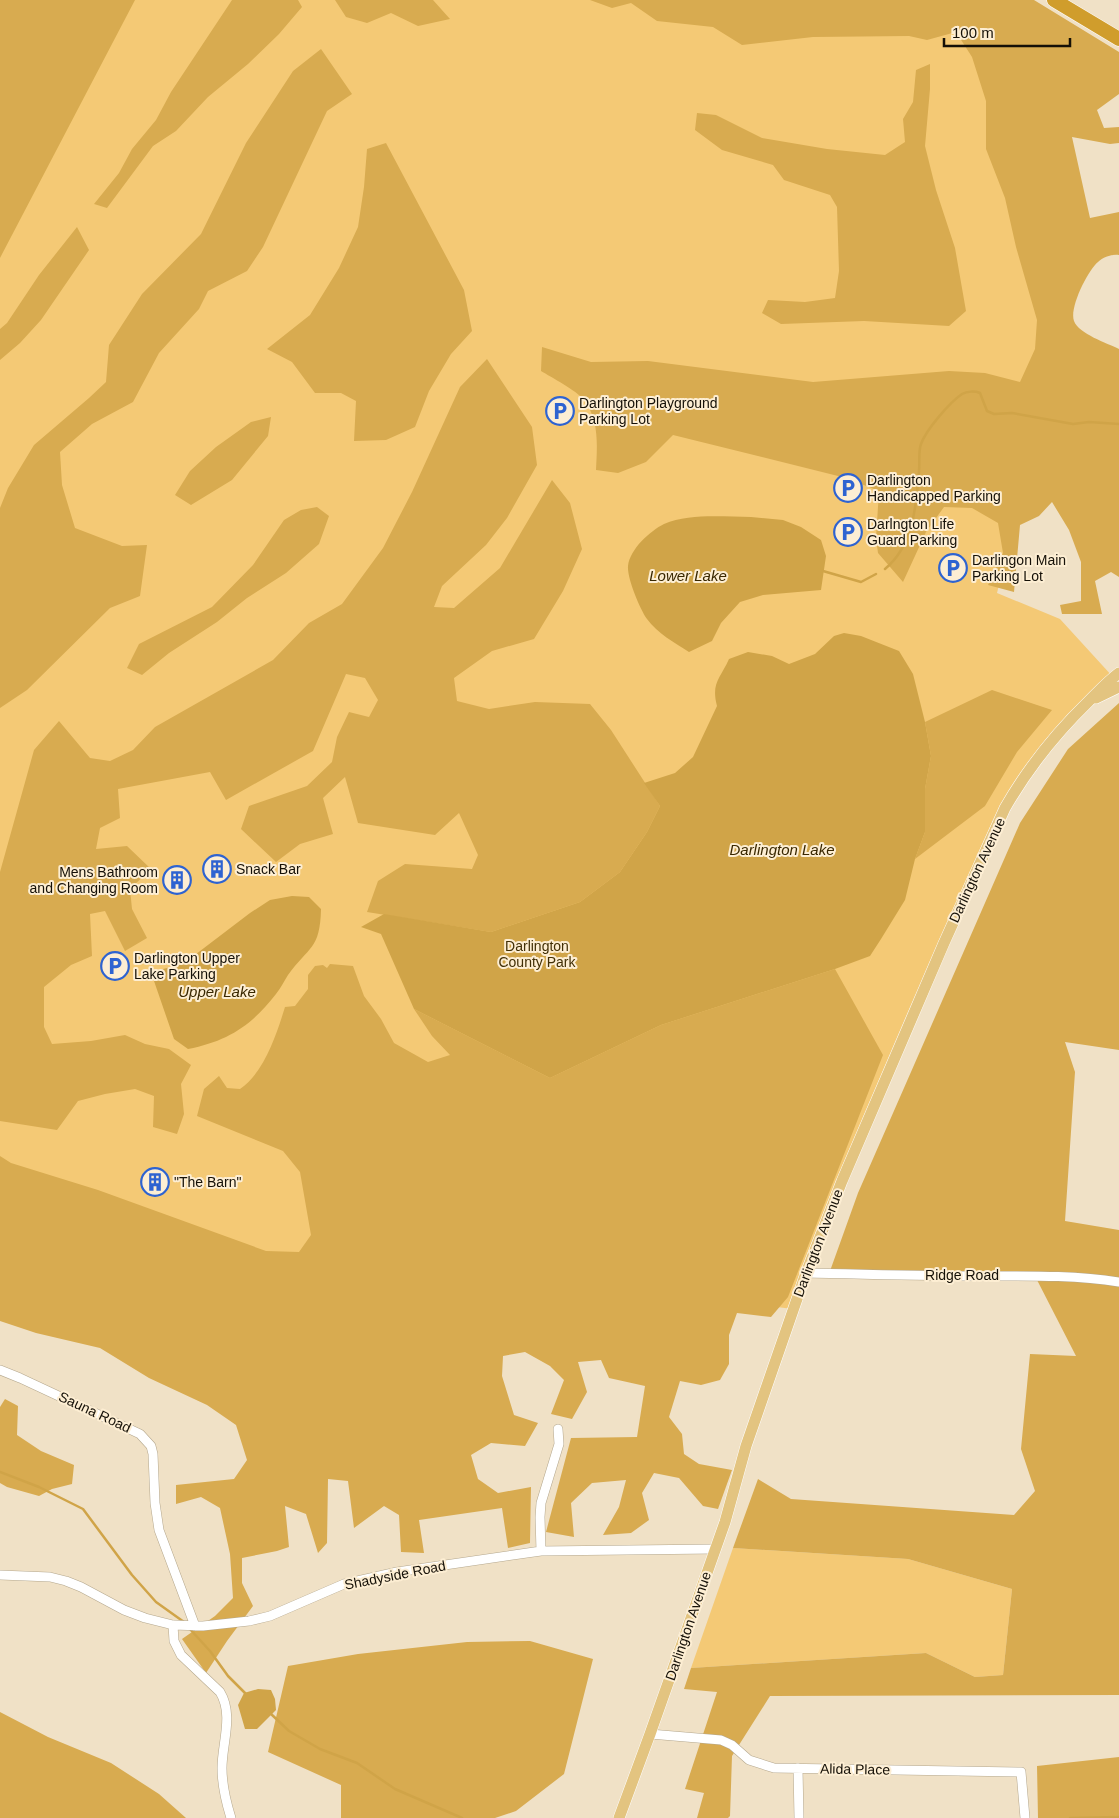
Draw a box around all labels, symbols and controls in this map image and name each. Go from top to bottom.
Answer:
scale bar [944,15,1070,47]
text: 100 m [952,24,994,41]
place label: Darlington Playground Parking Lot [579,395,718,427]
parking icon: Darlington Playground Parking Lot [545,396,575,426]
place label: Darlington Handicapped Parking [867,472,1001,504]
parking icon: Darlington Handicapped Parking [833,473,863,503]
place label: Darlngton Life Guard Parking [867,516,957,548]
parking icon: Darlngton Life Guard Parking [833,517,863,547]
place label: Darlingon Main Parking Lot [972,552,1066,584]
parking icon: Darlingon Main Parking Lot [938,553,968,583]
water label: Lower Lake [649,567,727,584]
street label: Darlington Avenue [946,815,1008,925]
water label: Darlington Lake [729,841,835,858]
building icon: Snack Bar [202,854,232,884]
place label: Snack Bar [236,861,301,877]
place label: Mens Bathroom and Changing Room [30,864,158,896]
building icon: Mens Bathroom and Changing Room [162,865,192,895]
park label: Darlington County Park [498,938,577,970]
place label: Darlington Upper Lake Parking [134,950,240,982]
parking icon: Darlington Upper Lake Parking [100,951,130,981]
water label: Upper Lake [178,983,256,1000]
building icon: "The Barn" [140,1167,170,1197]
place label: "The Barn" [174,1174,242,1190]
street label: Darlington Avenue [790,1187,846,1299]
street label: Ridge Road [925,1267,999,1283]
street label: Sauna Road [56,1388,134,1436]
street label: Shadyside Road [343,1557,447,1593]
street label: Darlington Avenue [662,1569,714,1683]
street label: Alida Place [820,1760,890,1778]

